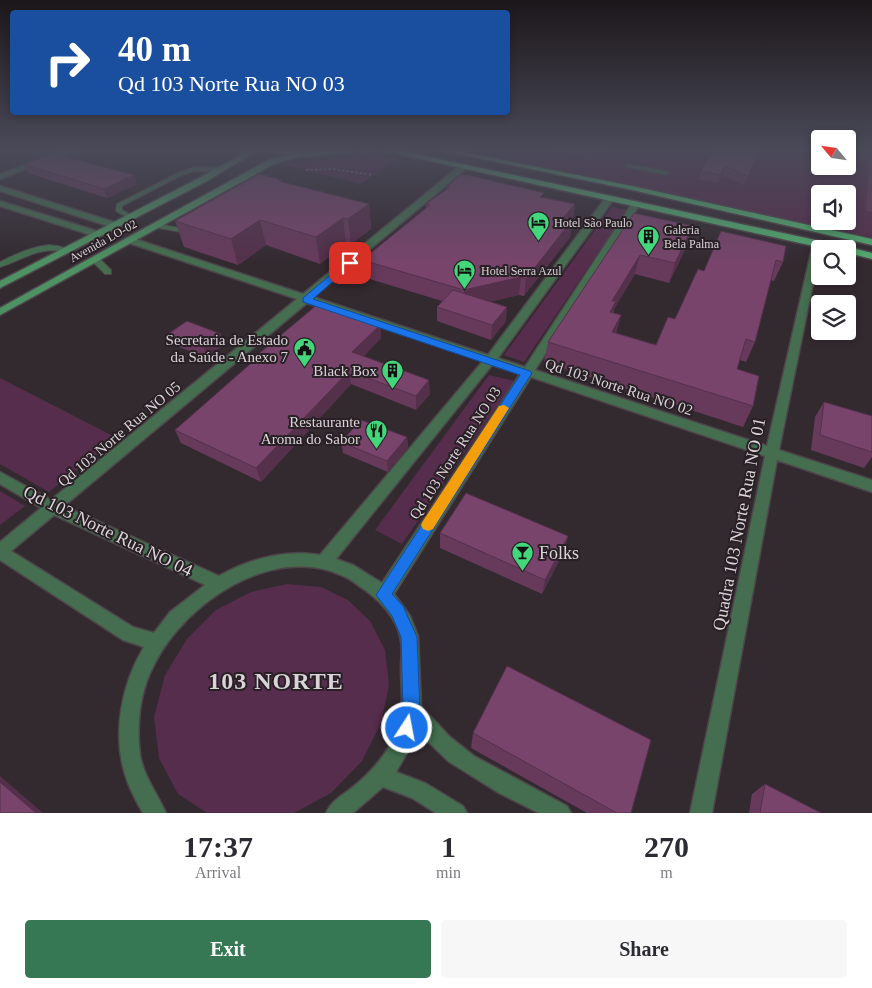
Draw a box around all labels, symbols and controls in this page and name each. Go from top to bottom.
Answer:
icon: right [35,30,100,95]
text: 40 m [118,30,191,69]
text: Qd 103 Norte Rua NO 03 [118,71,345,96]
north arrow [811,130,856,175]
map controls [811,130,856,340]
button: sound [811,185,856,230]
hotel icon: Hotel São Paulo [526,211,550,242]
place label: Hotel São Paulo [554,216,632,230]
street label: Avenida LO-02 [67,217,139,265]
place label: Galeria Bela Palma [664,223,720,251]
building icon: Galeria Bela Palma [636,225,660,256]
button: search [811,240,856,285]
pin [329,242,371,284]
icon: arrive [336,249,364,277]
hotel icon: Hotel Serra Azul [453,259,477,290]
place label: Hotel Serra Azul [481,264,562,278]
button: layers [811,295,856,340]
place label: Secretaria de Estado da Saúde - Anexo 7 [166,332,288,365]
public building icon: Secretaria de Estado da Saúde - Anexo 7 [292,337,316,368]
street label: Qd 103 Norte Rua NO 02 [543,356,695,418]
building icon: Black Box [381,359,405,390]
place label: Black Box [313,363,377,379]
street label: Qd 103 Norte Rua NO 05 [55,378,183,490]
street label: Qd 103 Norte Rua NO 03 [406,384,504,522]
place label: Restaurante Aroma do Sabor [261,414,360,447]
street label: Quadra 103 Norte Rua NO 01 [709,416,769,632]
restaurant icon: Restaurante Aroma do Sabor [364,419,388,450]
street label: Qd 103 Norte Rua NO 04 [20,481,196,581]
bar icon: Folks [511,541,535,572]
place label: Folks [539,543,579,563]
district label: 103 NORTE [208,668,344,694]
position arrow [380,701,432,753]
text: 17:37 [183,830,253,863]
text: 1 [441,830,456,863]
text: 270 [644,830,689,863]
text: Arrival [195,864,241,881]
text: min [436,864,461,881]
text: m [660,864,673,881]
button: Exit [25,920,431,978]
button: Share [441,920,847,978]

